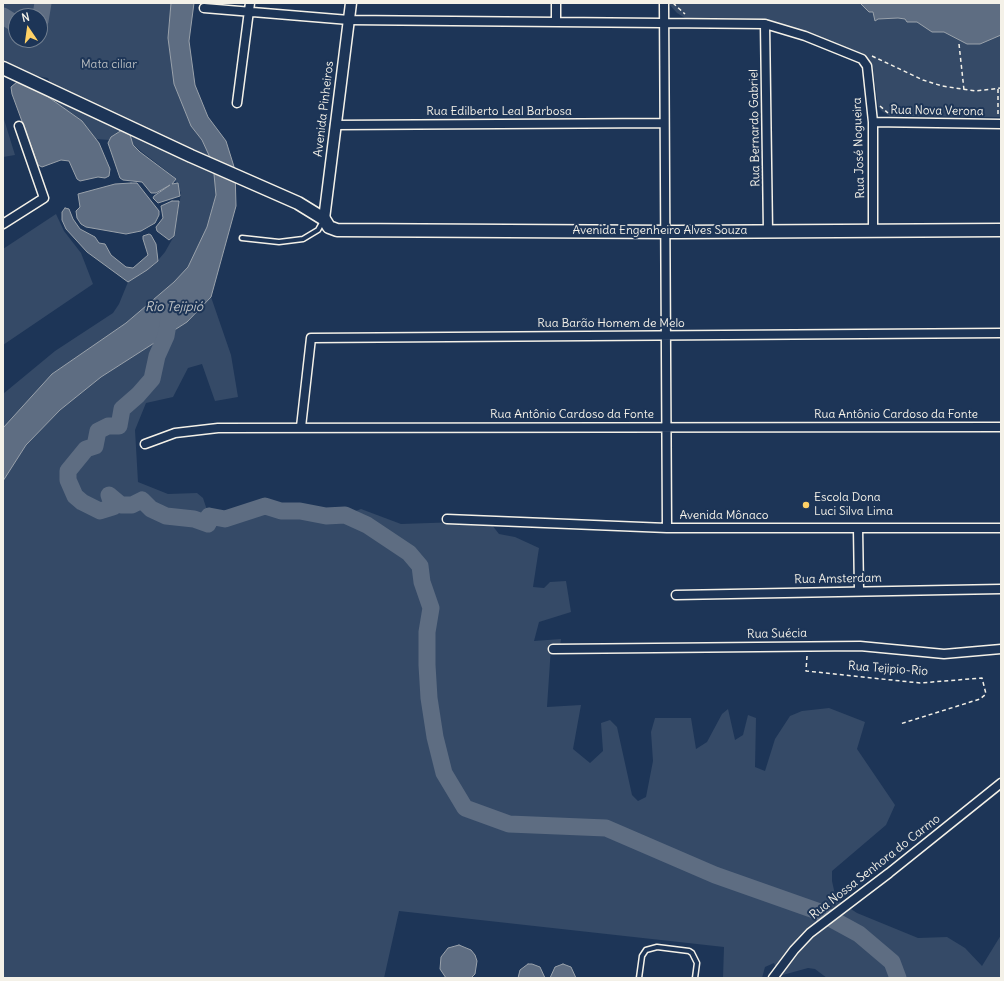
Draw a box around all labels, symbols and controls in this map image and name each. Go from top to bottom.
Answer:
north arrow [8,8,48,48]
text: N [20,10,31,25]
park label: Mata ciliar [81,58,137,72]
street label: Avenida Pinheiros [311,60,337,158]
street label: Rua Bernardo Gabriel [747,69,763,187]
street label: Rua José Nogueira [850,97,868,199]
street label: Rua Nova Verona [890,103,984,119]
street label: Rua Edilberto Leal Barbosa [426,105,572,119]
street label: Avenida Engenheiro Alves Souza [573,224,747,238]
water label: Rio Tejipió [145,299,203,315]
street label: Rua Barão Homem de Melo [537,317,685,331]
street label: Rua Antônio Cardoso da Fonte [490,408,654,422]
street label: Rua Antônio Cardoso da Fonte [814,408,978,422]
place label: Escola Dona Luci Silva Lima [814,491,893,519]
marker: Escola Dona Luci Silva Lima [801,500,811,510]
street label: Avenida Mônaco [679,509,769,523]
street label: Rua Amsterdam [794,571,882,587]
street label: Rua Suécia [747,626,807,642]
street label: Rua Tejipio-Rio [848,659,928,679]
street label: Rua Nossa Senhora do Carmo [807,812,943,922]

